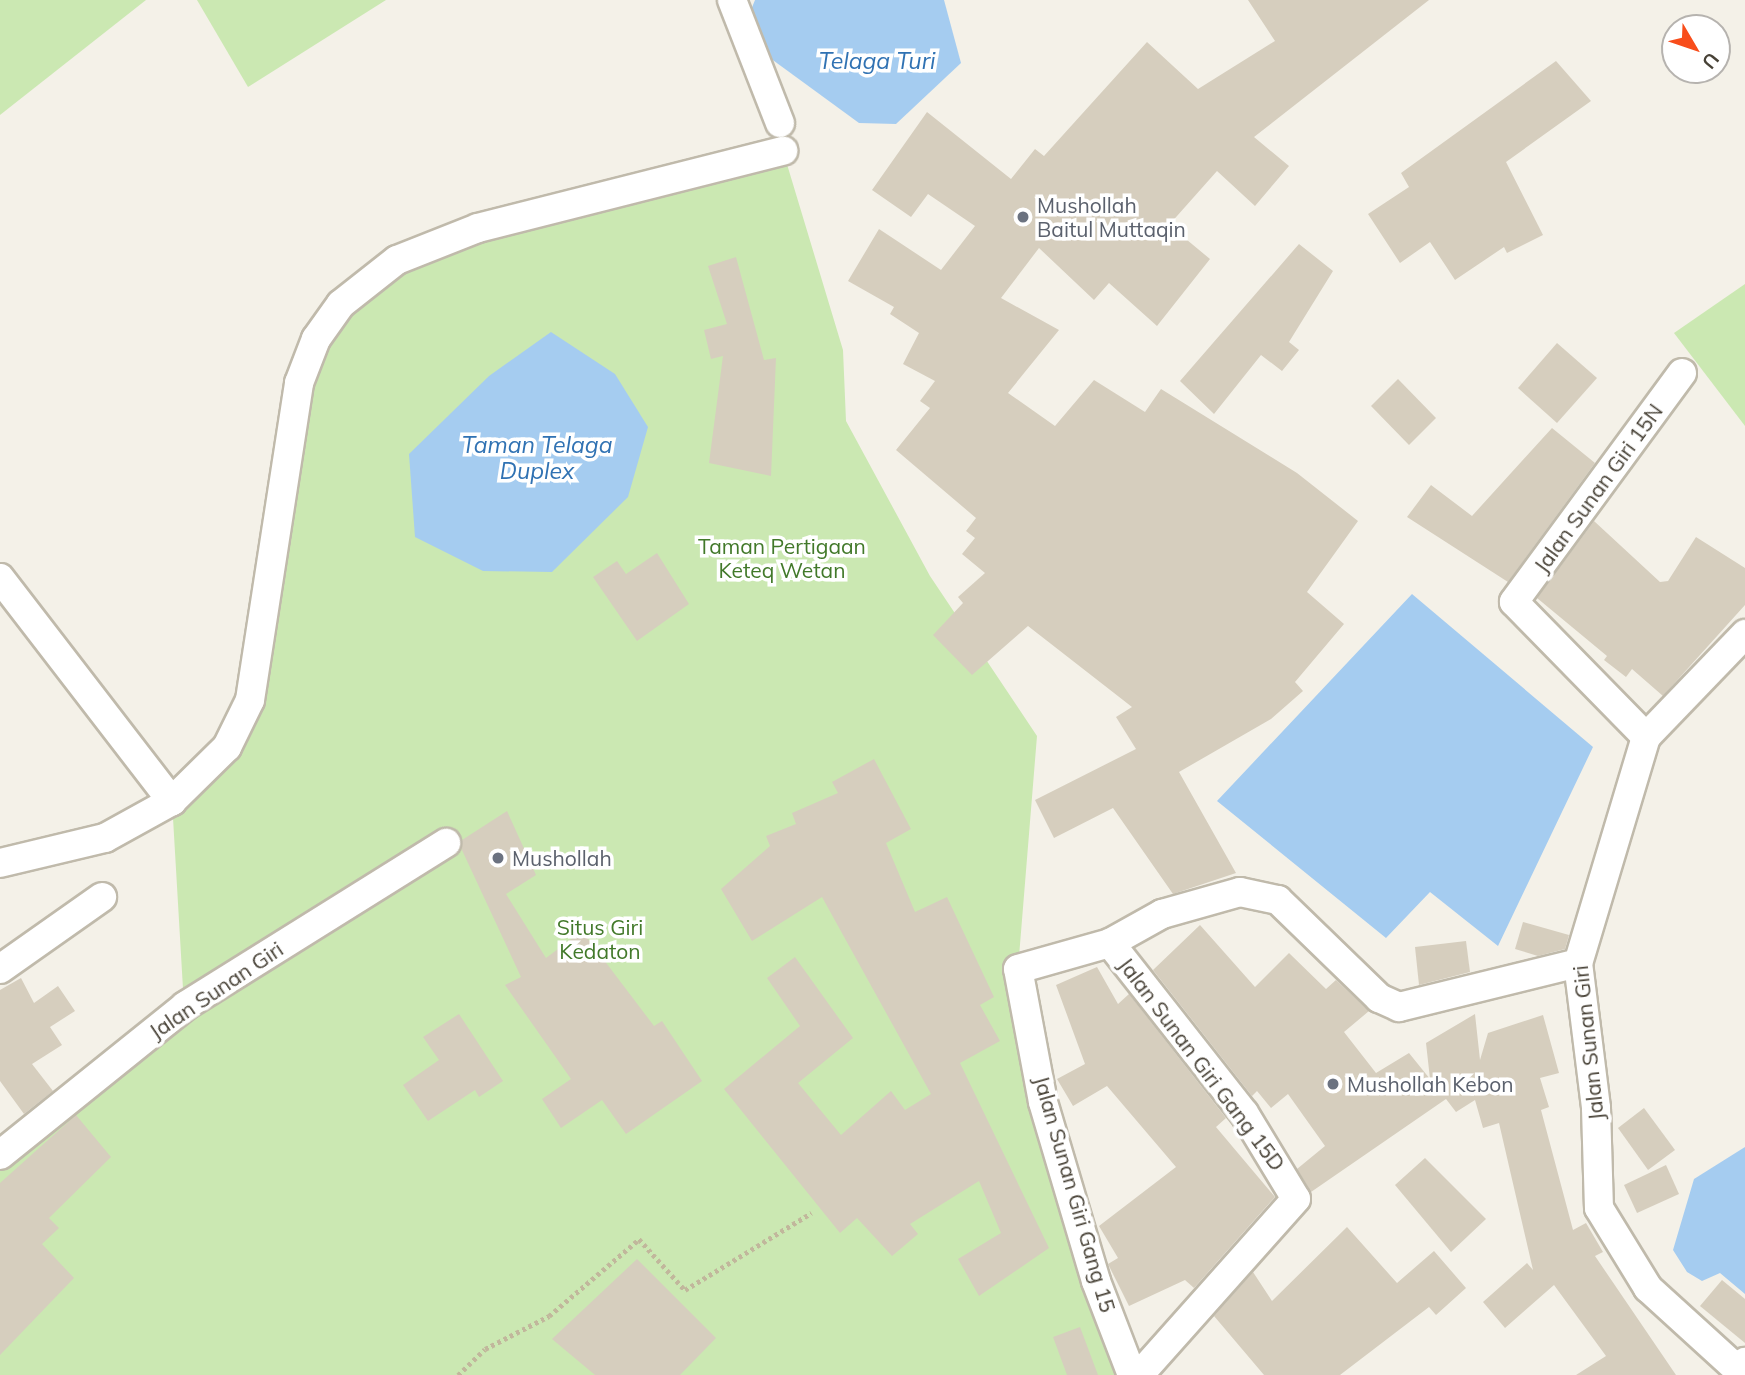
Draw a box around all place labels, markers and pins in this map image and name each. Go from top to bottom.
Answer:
place label: Mushollah Baitul Muttaqin [1037,192,1186,242]
marker: Mushollah Baitul Muttaqin [1015,209,1031,225]
place label: Mushollah [512,845,612,871]
marker: Mushollah [490,850,506,866]
place label: Mushollah Kebon [1347,1071,1514,1097]
marker: Mushollah Kebon [1325,1076,1341,1092]

